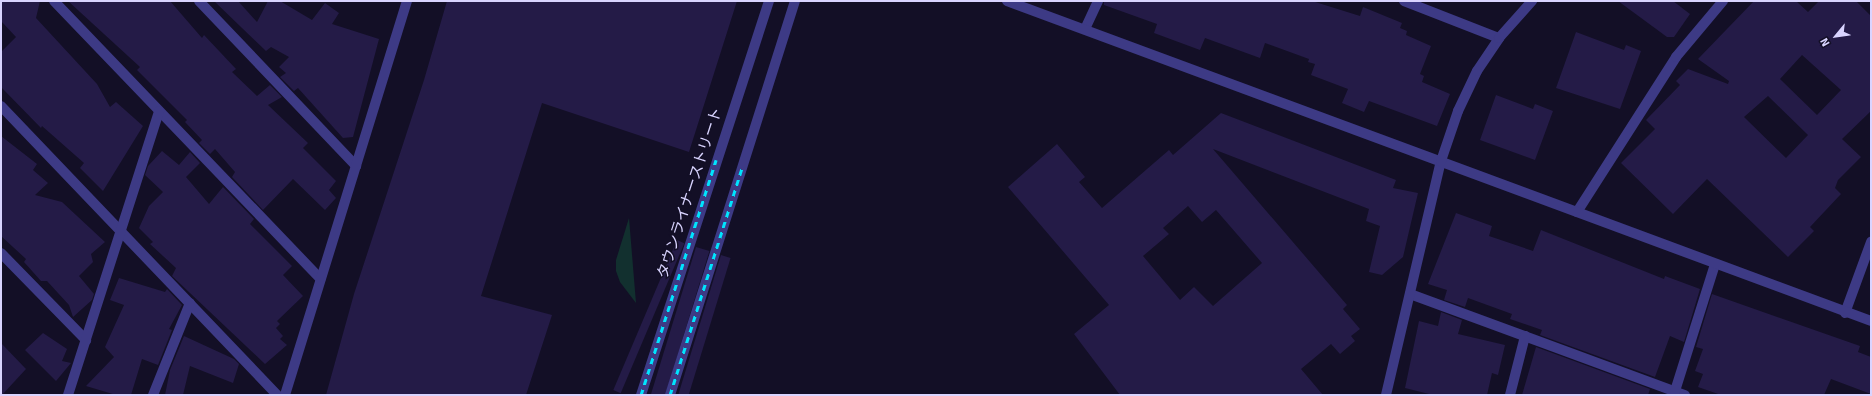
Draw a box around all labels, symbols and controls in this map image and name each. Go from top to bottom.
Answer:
north arrow [1816,16,1856,56]
text: N [1818,36,1833,49]
street label: タウンライナーストリート [654,105,726,281]

